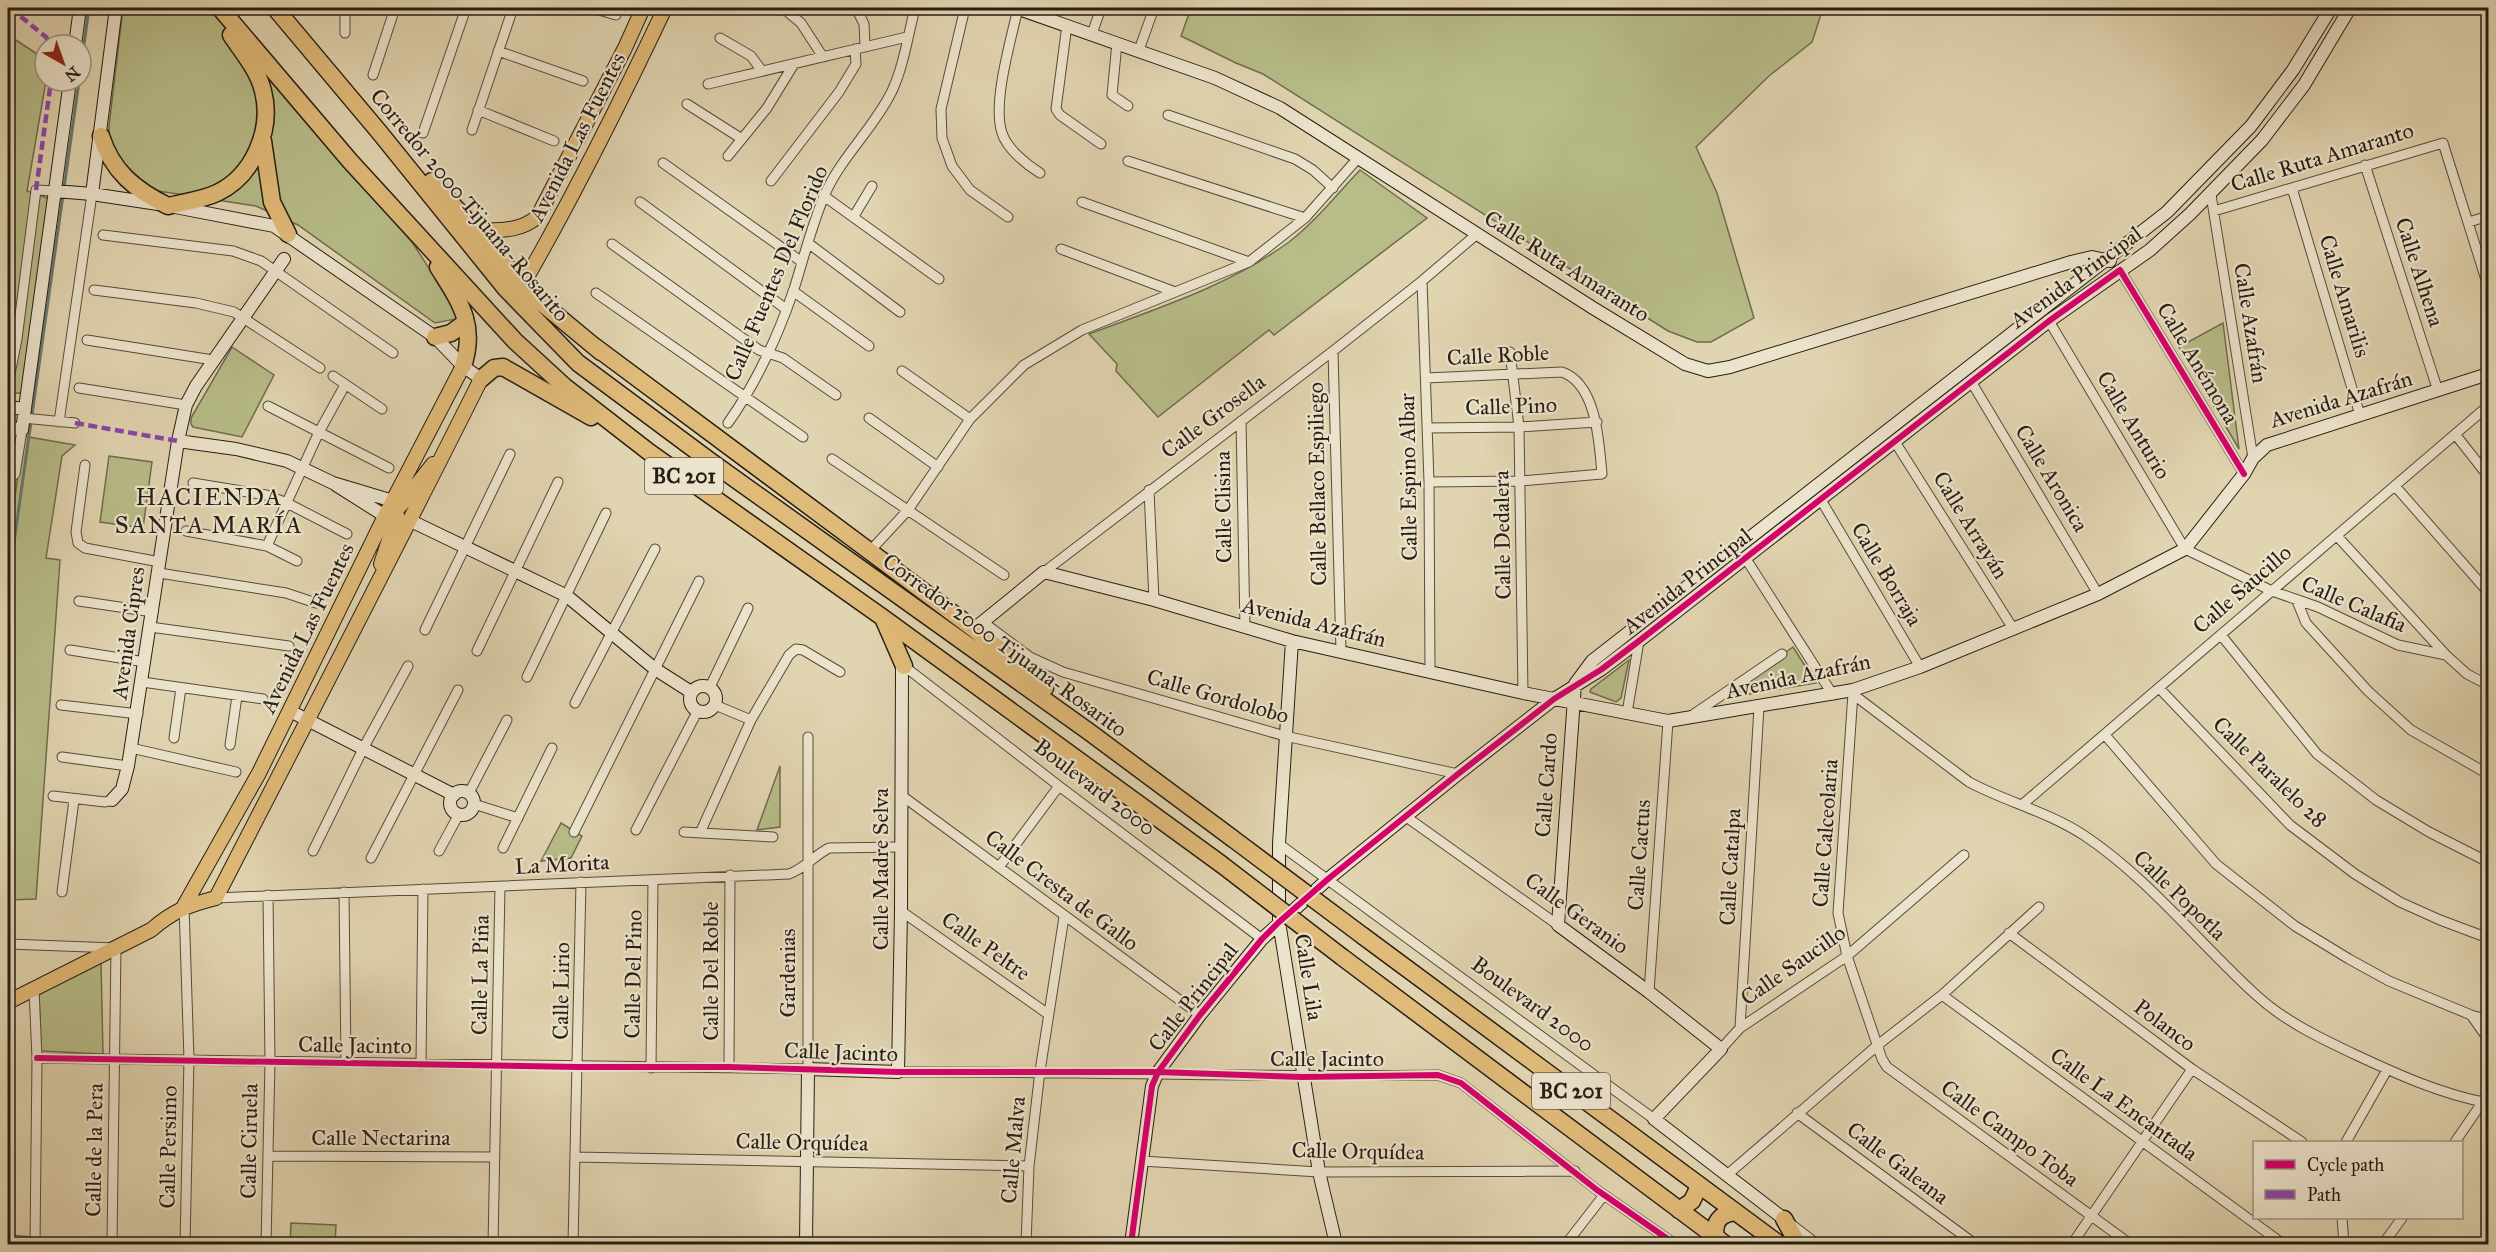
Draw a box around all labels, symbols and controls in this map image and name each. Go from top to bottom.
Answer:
north arrow [33,33,93,93]
street label: Avenida Las Fuentes [522,48,631,227]
text: N [61,62,84,86]
street label: Corredor 2000 Tijuana-Rosarito [365,83,575,327]
street label: Calle Ruta Amaranto [2227,116,2417,198]
street label: Calle Fuentes Del Florido [718,161,834,385]
street label: Calle Ruta Amaranto [1479,204,1655,328]
street label: Calle Alhena [2390,214,2451,331]
street label: Avenida Principal [2004,220,2147,335]
street label: Calle Amarilis [2314,231,2376,361]
street label: Calle Azafrán [2228,261,2274,385]
street label: Calle Anémona [2151,297,2245,429]
street label: Calle Roble [1446,339,1550,371]
street label: Avenida Azafrán [2266,365,2416,434]
street label: Calle Anturio [2091,366,2177,484]
street label: Calle Grosella [1155,368,1271,464]
street label: Calle Bellaco Espiliego [1302,382,1332,586]
street label: Calle Pino [1465,391,1557,421]
street label: Calle Espino Albar [1393,392,1423,561]
street label: Calle Aronica [2009,419,2095,537]
street label: Calle Clisina [1209,450,1237,563]
road number: BC 201 [645,458,723,494]
street label: Calle Arrayán [1927,466,2015,584]
street label: Calle Dedalera [1487,469,1517,600]
district label: HACIENDA SANTA MARÍA [115,482,303,540]
street label: Calle Borraja [1846,517,1929,631]
street label: Avenida Principal [1616,522,1757,640]
street label: Avenida Las Fuentes [254,538,360,719]
street label: Calle Saucillo [2187,539,2297,639]
street label: Corredor 2000 Tijuana-Rosarito [877,547,1133,743]
street label: Avenida Cipres [105,565,151,702]
street label: Calle Calafia [2297,570,2411,638]
street label: Avenida Azafrán [1238,591,1389,653]
street label: Avenida Azafrán [1722,647,1873,705]
street label: Calle Gordolobo [1144,663,1292,729]
street label: Calle Paralelo 28 [2207,711,2333,833]
street label: Boulevard 2000 [1029,732,1161,842]
street label: Calle Cardo [1529,732,1563,838]
street label: Calle Calceolaria [1806,757,1844,908]
street label: Calle Madre Selva [867,787,894,950]
street label: Calle Cactus [1622,799,1656,911]
street label: Calle Catalpa [1713,807,1747,926]
street label: Calle Cresta de Gallo [980,823,1144,957]
street label: Calle Popotla [2128,844,2233,946]
street label: La Morita [514,848,611,880]
street label: Calle Geranio [1520,866,1634,960]
street label: Calle Del Roble [697,901,724,1041]
street label: Calle Peltre [936,906,1036,986]
street label: Calle Del Pino [618,909,648,1039]
street label: Calle La Piña [465,914,495,1035]
street label: Calle Saucillo [1735,919,1851,1011]
street label: Gardenias [774,929,801,1018]
street label: Calle Lila [1289,932,1329,1023]
street label: Calle Principal [1142,937,1244,1057]
street label: Calle Lirio [547,942,575,1040]
street label: Boulevard 2000 [1466,950,1600,1058]
street label: Polanco [2129,993,2201,1057]
street label: Calle Jacinto [298,1031,412,1059]
street label: Calle Jacinto [784,1037,898,1067]
street label: Calle La Encantada [2045,1041,2204,1167]
street label: Calle Jacinto [1270,1045,1384,1072]
road number: BC 201 [1532,1073,1610,1109]
street label: Calle Campo Toba [1936,1074,2085,1193]
street label: Calle de la Pera [79,1082,109,1217]
street label: Calle Ciruela [234,1082,264,1199]
street label: Calle Persimo [153,1085,183,1209]
street label: Calle Malva [995,1095,1031,1205]
street label: Calle Galeana [1842,1116,1955,1211]
street label: Calle Nectarina [311,1124,451,1151]
street label: Calle Orquídea [735,1127,869,1157]
street label: Calle Orquídea [1291,1136,1425,1166]
legend [2253,1141,2463,1219]
text: Cycle path [2307,1154,2384,1176]
text: Path [2307,1184,2341,1206]

